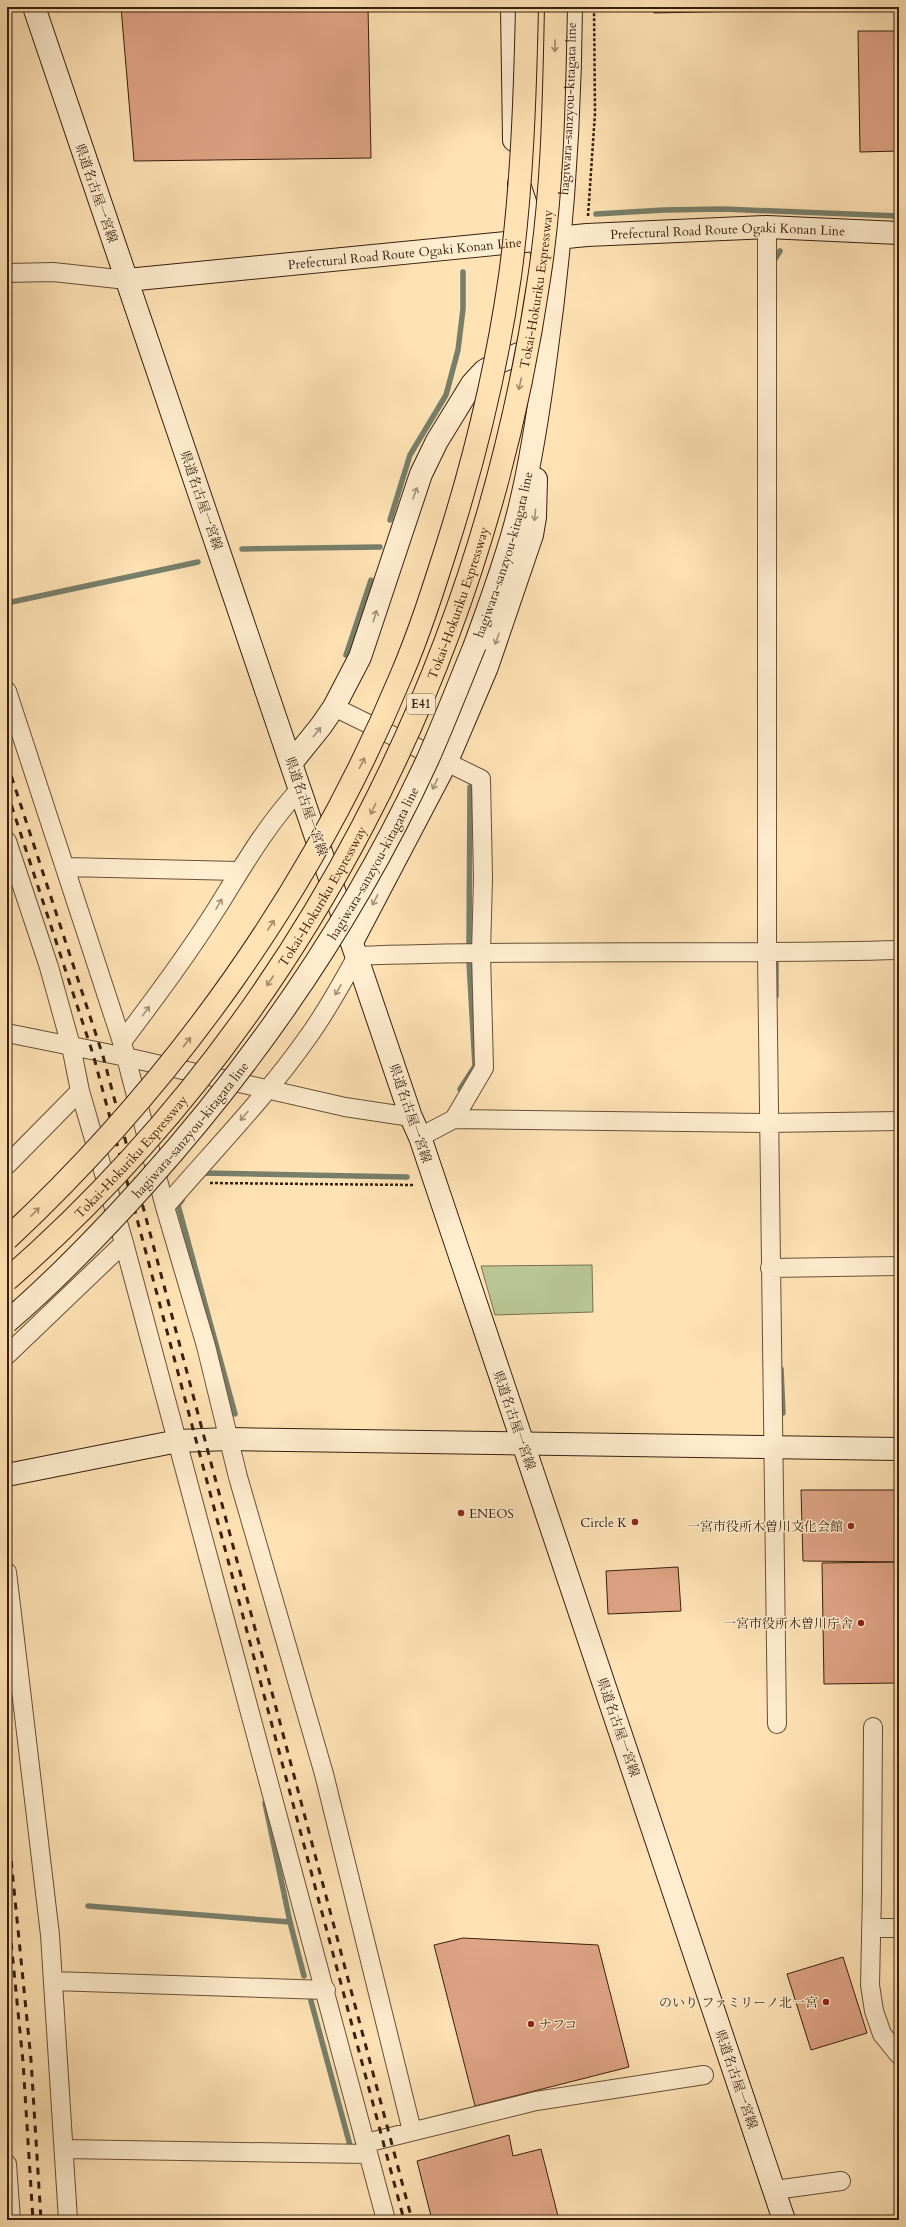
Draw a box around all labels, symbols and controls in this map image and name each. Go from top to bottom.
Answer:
street label: hagiwara-sanzyou-kitagata line [555,22,581,196]
one-way arrow [551,39,559,52]
street label: 県道名古屋一宮線 [71,141,121,245]
street label: Tokai-Hokuriku Expressway [516,209,557,370]
street label: Prefectural Road Route Ogaki Konan Line [610,219,846,244]
street label: Prefectural Road Route Ogaki Konan Line [287,233,523,274]
one-way arrow [516,377,524,390]
street label: 県道名古屋一宮線 [176,448,226,552]
street label: hagiwara-sanzyou-kitagata line [470,470,538,640]
one-way arrow [412,486,419,499]
one-way arrow [531,508,539,521]
street label: Tokai-Hokuriku Expressway [423,525,494,682]
one-way arrow [372,610,379,623]
one-way arrow [493,632,500,645]
road number: E41 [407,694,435,714]
one-way arrow [312,726,321,737]
street label: 県道名古屋一宮線 [281,754,331,858]
one-way arrow [359,757,366,769]
one-way arrow [431,778,438,790]
street label: hagiwara-sanzyou-kitagata line [324,784,424,944]
one-way arrow [368,803,376,815]
street label: Tokai-Hokuriku Expressway [274,823,371,970]
one-way arrow [371,893,379,905]
one-way arrow [216,898,224,910]
one-way arrow [267,919,275,931]
one-way arrow [266,975,274,986]
one-way arrow [334,984,342,996]
one-way arrow [141,1006,150,1017]
one-way arrow [183,1037,192,1048]
street label: hagiwara-sanzyou-kitagata line [129,1058,253,1202]
street label: 県道名古屋一宮線 [385,1061,435,1165]
street label: Tokai-Hokuriku Expressway [71,1092,192,1222]
one-way arrow [239,1111,248,1121]
one-way arrow [30,1207,40,1217]
street label: 県道名古屋一宮線 [489,1368,539,1472]
place label: ENEOS [469,1505,514,1523]
marker: ENEOS [456,1508,466,1518]
place label: Circle K [580,1514,627,1532]
marker: Circle K [630,1517,640,1527]
place label: 一宮市役所木曽川文化会館 [687,1518,843,1536]
marker: 一宮市役所木曽川文化会館 [846,1521,856,1531]
place label: 一宮市役所木曽川庁舎 [723,1615,853,1633]
marker: 一宮市役所木曽川庁舎 [856,1618,866,1628]
street label: 県道名古屋一宮線 [593,1675,643,1779]
place label: のいり ファミリーノ北一宮 [659,1994,818,2012]
marker: のいり ファミリーノ北一宮 [821,1997,831,2007]
place label: ナフコ [539,2016,577,2034]
marker: ナフコ [526,2019,536,2029]
street label: 県道名古屋一宮線 [711,2027,761,2131]

